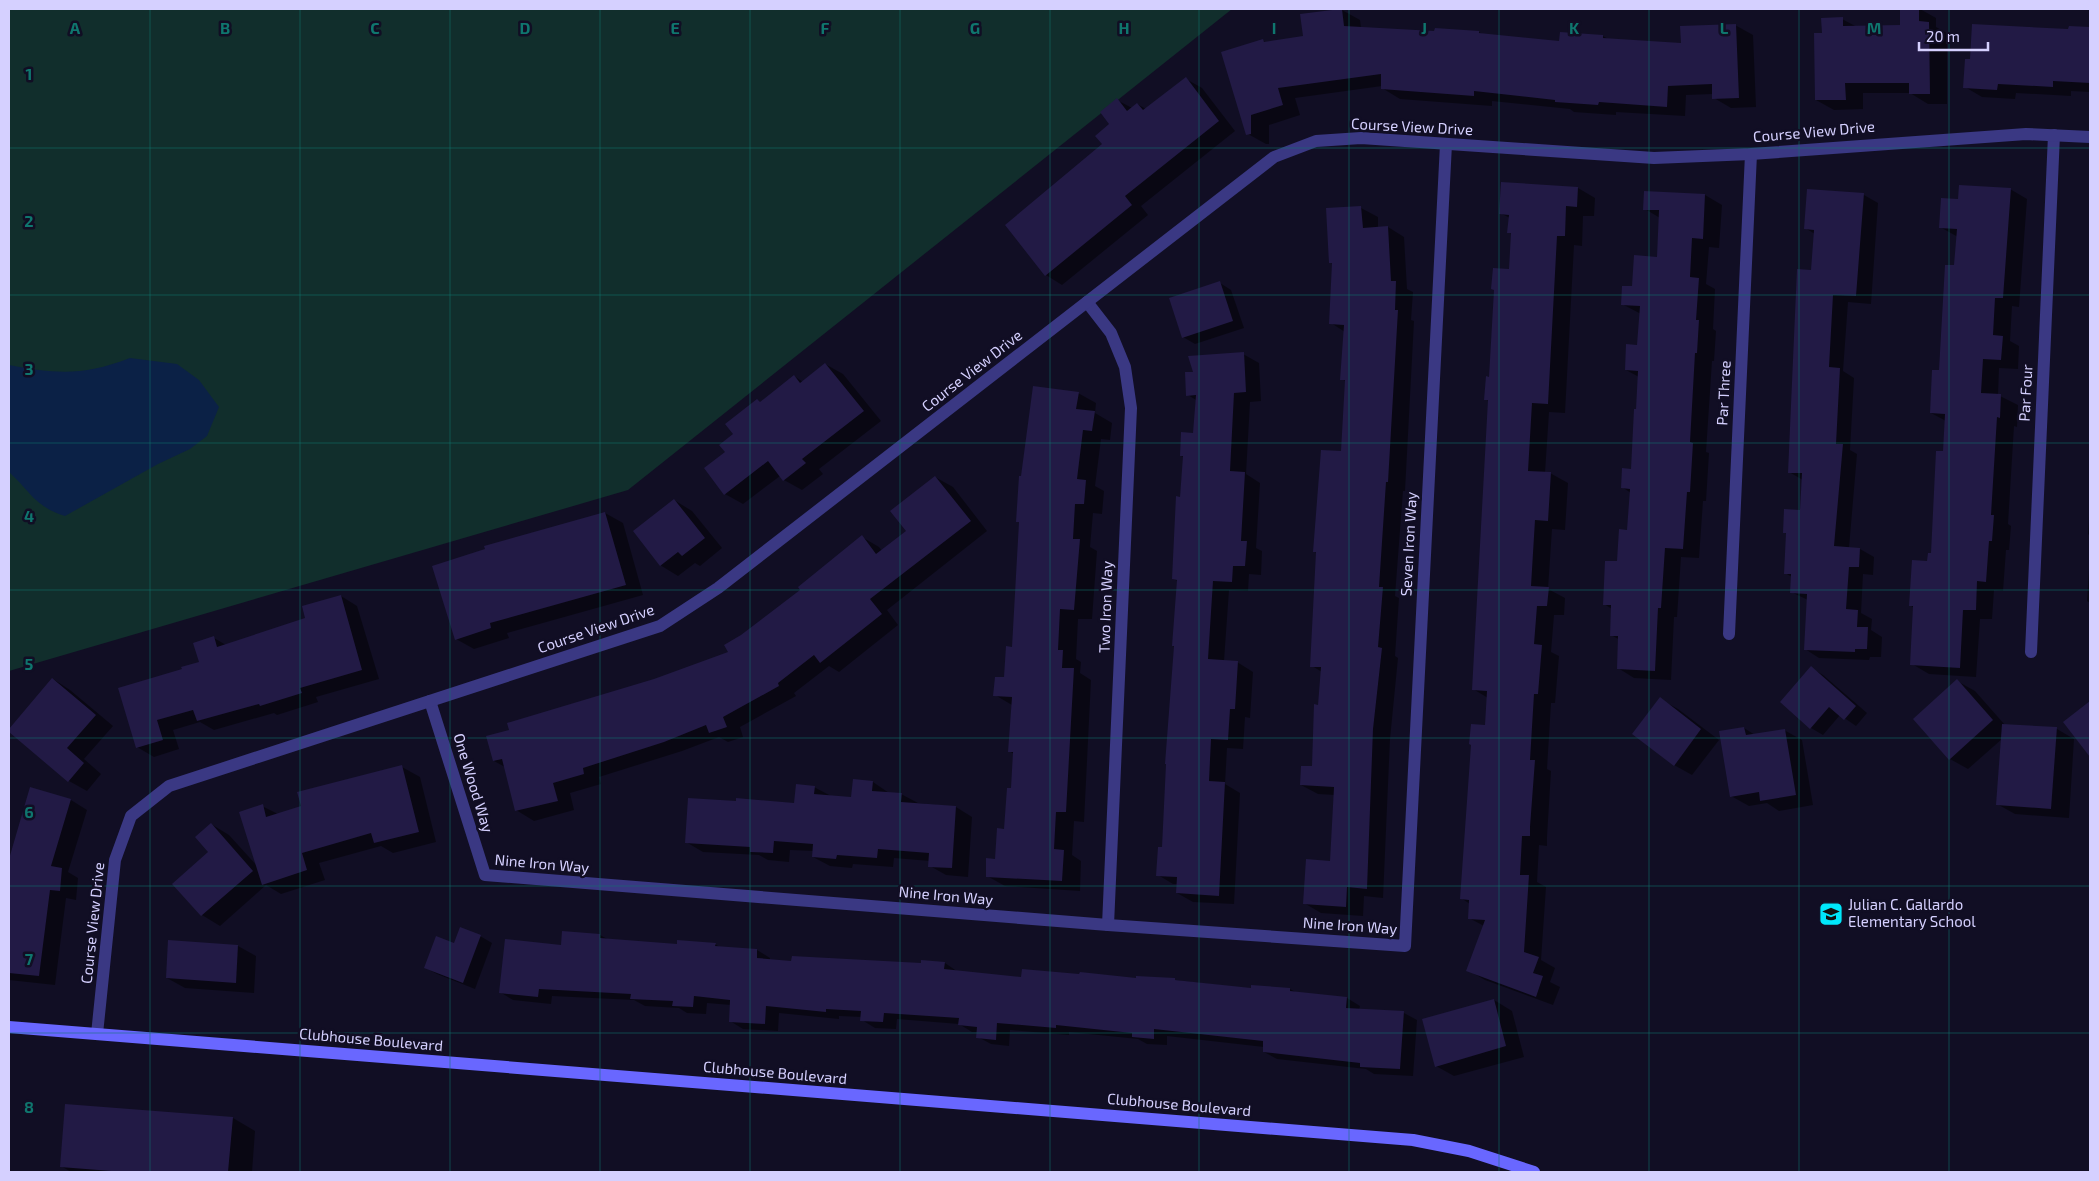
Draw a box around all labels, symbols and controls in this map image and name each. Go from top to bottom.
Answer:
text: A [70,18,81,37]
text: B [220,18,230,37]
text: C [370,18,380,37]
text: D [520,18,531,37]
text: E [670,18,680,37]
text: F [821,18,830,37]
text: G [970,18,980,37]
text: H [1118,18,1130,37]
text: I [1272,18,1276,37]
text: J [1421,18,1427,37]
text: K [1569,18,1580,37]
text: L [1720,18,1729,37]
text: M [1867,18,1881,37]
scale bar [1919,20,1988,52]
text: 20 m [1926,27,1960,45]
text: 1 [26,64,32,83]
street label: Course View Drive [1351,114,1474,138]
street label: Course View Drive [1752,117,1876,145]
text: 2 [24,211,34,230]
street label: Course View Drive [918,325,1025,415]
text: 3 [24,359,34,378]
street label: Par Three [1712,360,1734,426]
street label: Par Four [2015,364,2035,422]
street label: Seven Iron Way [1396,491,1420,597]
text: 4 [24,506,34,525]
street label: Two Iron Way [1094,561,1116,653]
street label: Course View Drive [535,600,656,656]
text: 5 [25,654,34,673]
street label: One Wood Way [450,731,498,835]
text: 6 [24,802,34,821]
street label: Nine Iron Way [494,850,590,876]
street label: Course View Drive [77,861,107,985]
street label: Nine Iron Way [898,882,994,908]
place label: Julian C. Gallardo Elementary School [1848,895,1976,930]
school or university icon: Julian C. Gallardo Elementary School [1818,901,1844,927]
street label: Nine Iron Way [1302,913,1398,937]
text: 7 [25,949,34,968]
street label: Clubhouse Boulevard [298,1024,444,1054]
street label: Clubhouse Boulevard [702,1057,848,1087]
street label: Clubhouse Boulevard [1106,1089,1252,1119]
text: 8 [24,1097,34,1116]

